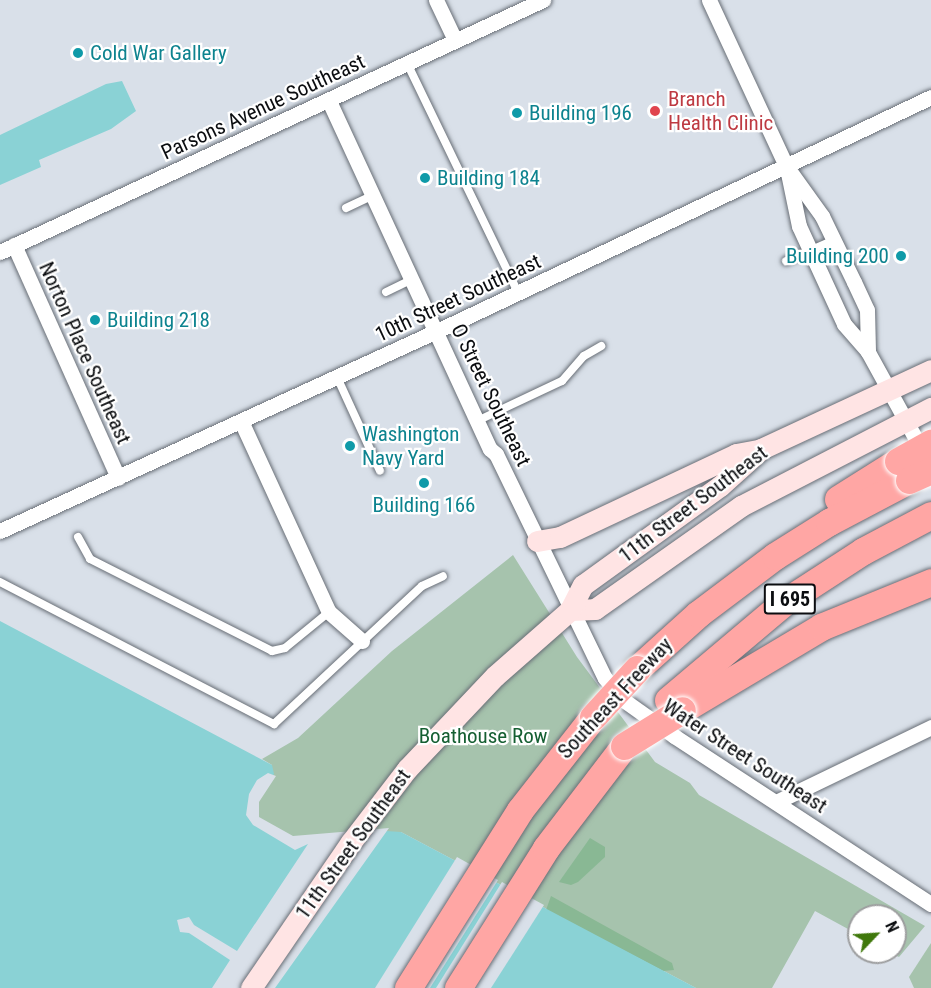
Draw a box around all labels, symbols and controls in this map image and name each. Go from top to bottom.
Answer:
place label: Cold War Gallery [90,40,227,66]
marker: Cold War Gallery [71,46,85,60]
street label: Parsons Avenue Southeast [157,49,369,165]
place label: Branch Health Clinic [668,86,773,136]
place label: Building 196 [529,100,632,126]
marker: Branch Health Clinic [646,102,664,120]
marker: Building 196 [510,106,524,120]
place label: Building 184 [437,165,540,191]
marker: Building 184 [418,171,432,185]
place label: Building 200 [786,243,889,269]
street label: 10th Street Southeast [371,249,545,347]
marker: Building 200 [894,249,908,263]
street label: Norton Place Southeast [34,258,136,448]
place label: Building 218 [107,307,210,333]
marker: Building 218 [88,313,102,327]
street label: O Street Southeast [446,320,536,470]
place label: Washington Navy Yard [362,421,460,471]
marker: Washington Navy Yard [343,439,357,453]
street label: 11th Street Southeast [614,440,772,568]
marker: Building 166 [417,476,431,490]
place label: Building 166 [373,492,475,518]
road number: I 695 [763,582,817,616]
street label: Southeast Freeway [552,632,678,764]
street label: Water Street Southeast [658,694,832,818]
park label: Boathouse Row [419,723,547,749]
street label: 11th Street Southeast [290,764,416,924]
north arrow [847,904,907,964]
text: N [881,919,903,935]

